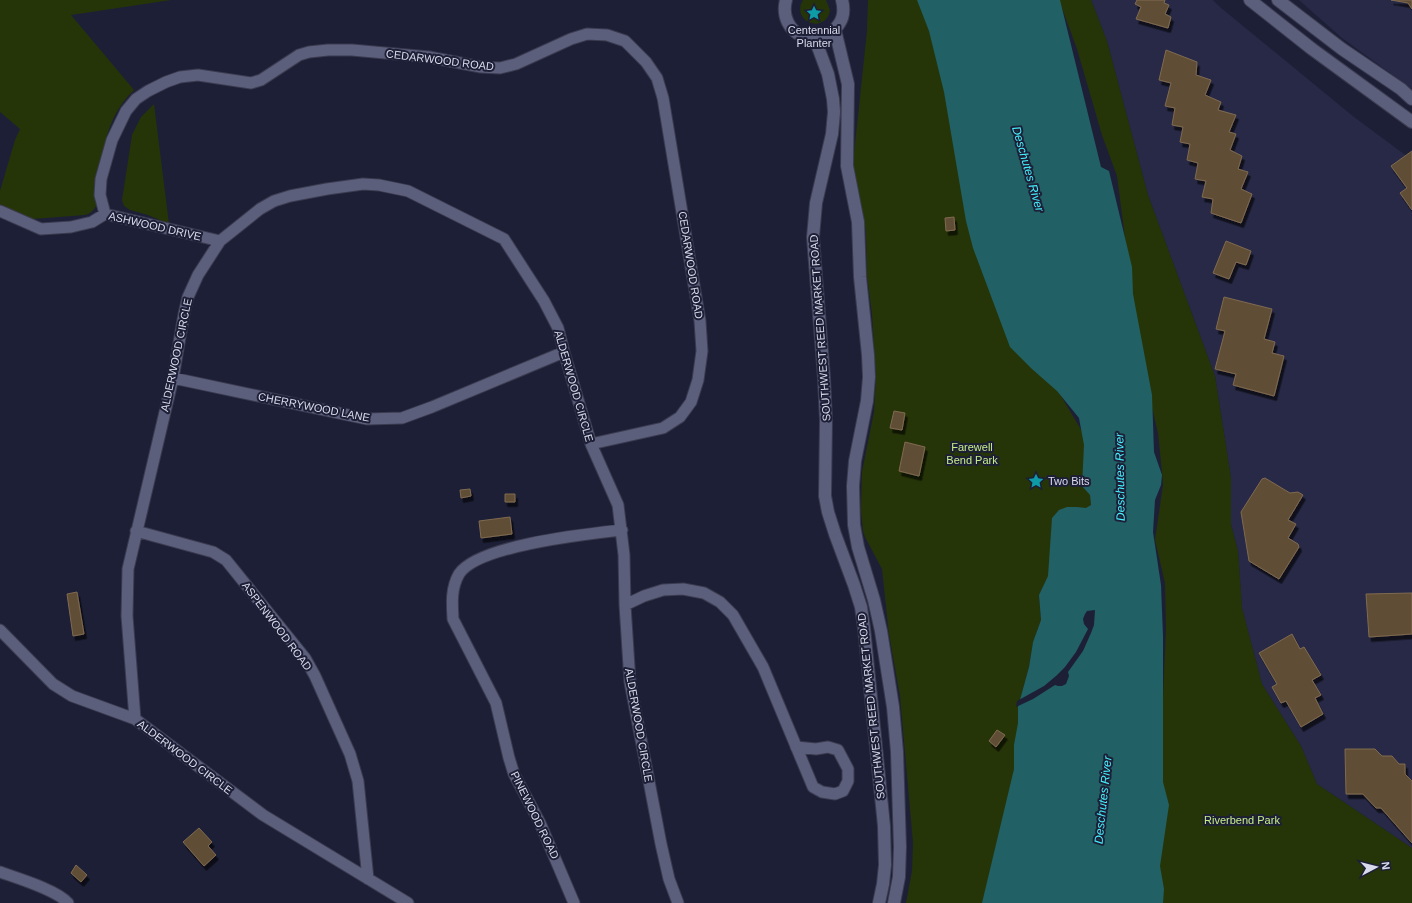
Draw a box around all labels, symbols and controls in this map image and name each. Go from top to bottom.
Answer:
place icon: Centennial Planter [805,4,823,22]
place label: Centennial Planter [788,24,840,49]
street label: CEDARWOOD ROAD [385,47,495,73]
water label: Deschutes River [1009,125,1047,214]
street label: ASHWOOD DRIVE [107,209,203,243]
street label: CEDARWOOD ROAD [677,210,705,320]
street label: SOUTHWEST REED MARKET ROAD [807,234,833,422]
street label: ALDERWOOD CIRCLE [158,297,194,413]
street label: ALDERWOOD CIRCLE [552,329,596,443]
street label: CHERRYWOOD LANE [257,390,371,424]
water label: Deschutes River [1112,432,1128,521]
park label: Farewell Bend Park [946,441,998,466]
place icon: Two Bits [1027,472,1045,490]
place label: Two Bits [1048,475,1090,487]
street label: ASPENWOOD ROAD [240,579,314,673]
street label: SOUTHWEST REED MARKET ROAD [855,612,887,800]
street label: ALDERWOOD CIRCLE [623,667,655,783]
street label: ALDERWOOD CIRCLE [135,718,235,796]
water label: Deschutes River [1091,754,1115,845]
street label: PINEWOOD ROAD [509,769,561,861]
park label: Riverbend Park [1204,814,1280,826]
north arrow [1356,847,1396,887]
text: N [1379,861,1392,871]

